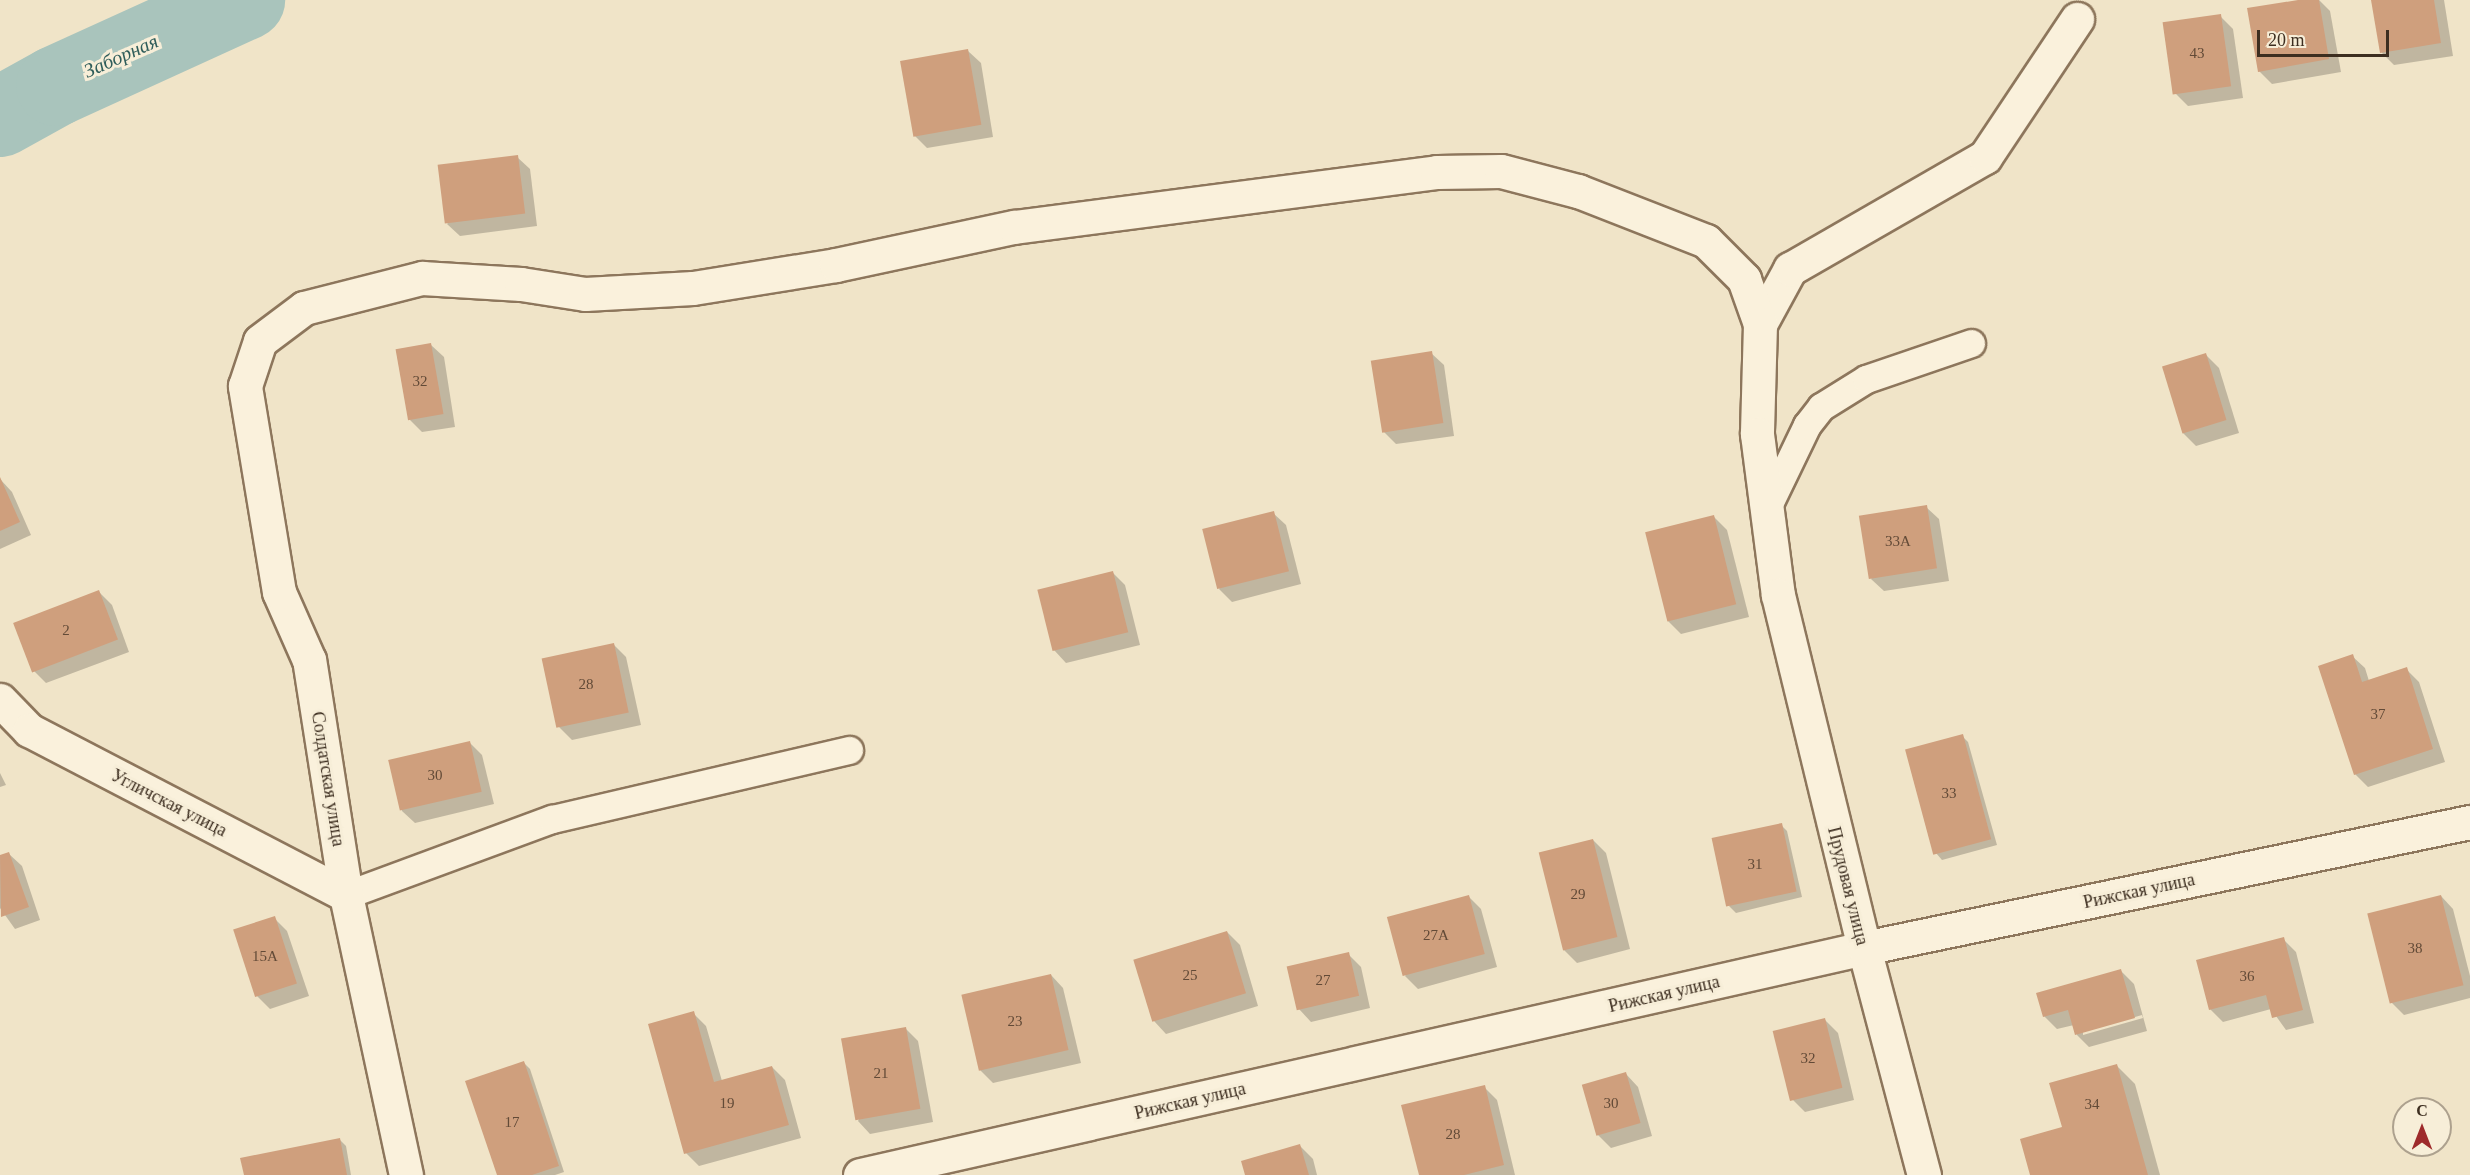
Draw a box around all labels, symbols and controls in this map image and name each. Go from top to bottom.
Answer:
scale bar [2260,18,2392,56]
water label: Заборная [80,29,162,83]
text: 20 m [2268,30,2305,50]
house number: 43 [2190,45,2204,63]
house number: 32 [412,373,428,391]
house number: 33А [1885,533,1911,551]
house number: 2 [62,622,70,640]
house number: 28 [578,676,594,694]
house number: 37 [2370,706,2386,724]
street label: Солдатская улица [307,710,349,848]
street label: Угличская улица [108,765,230,841]
house number: 30 [428,767,442,785]
house number: 33 [1942,785,1956,803]
street label: Прудовая улица [1823,825,1873,947]
house number: 31 [1748,856,1762,874]
street label: Рижская улица [2081,869,2197,913]
house number: 29 [1570,886,1586,904]
house number: 27А [1423,927,1449,945]
house number: 38 [2408,940,2422,958]
house number: 15А [252,948,278,966]
house number: 25 [1182,967,1198,985]
house number: 36 [2240,968,2254,986]
street label: Рижская улица [1606,971,1722,1017]
house number: 27 [1316,972,1330,990]
house number: 23 [1008,1013,1022,1031]
house number: 32 [1800,1050,1816,1068]
house number: 21 [874,1065,888,1083]
street label: Рижская улица [1132,1078,1248,1124]
house number: 19 [720,1095,734,1113]
house number: 30 [1604,1095,1618,1113]
house number: 34 [2084,1096,2100,1114]
north arrow [2392,1097,2452,1157]
text: С [2416,1102,2428,1119]
house number: 17 [504,1114,520,1132]
house number: 28 [1446,1126,1460,1144]

